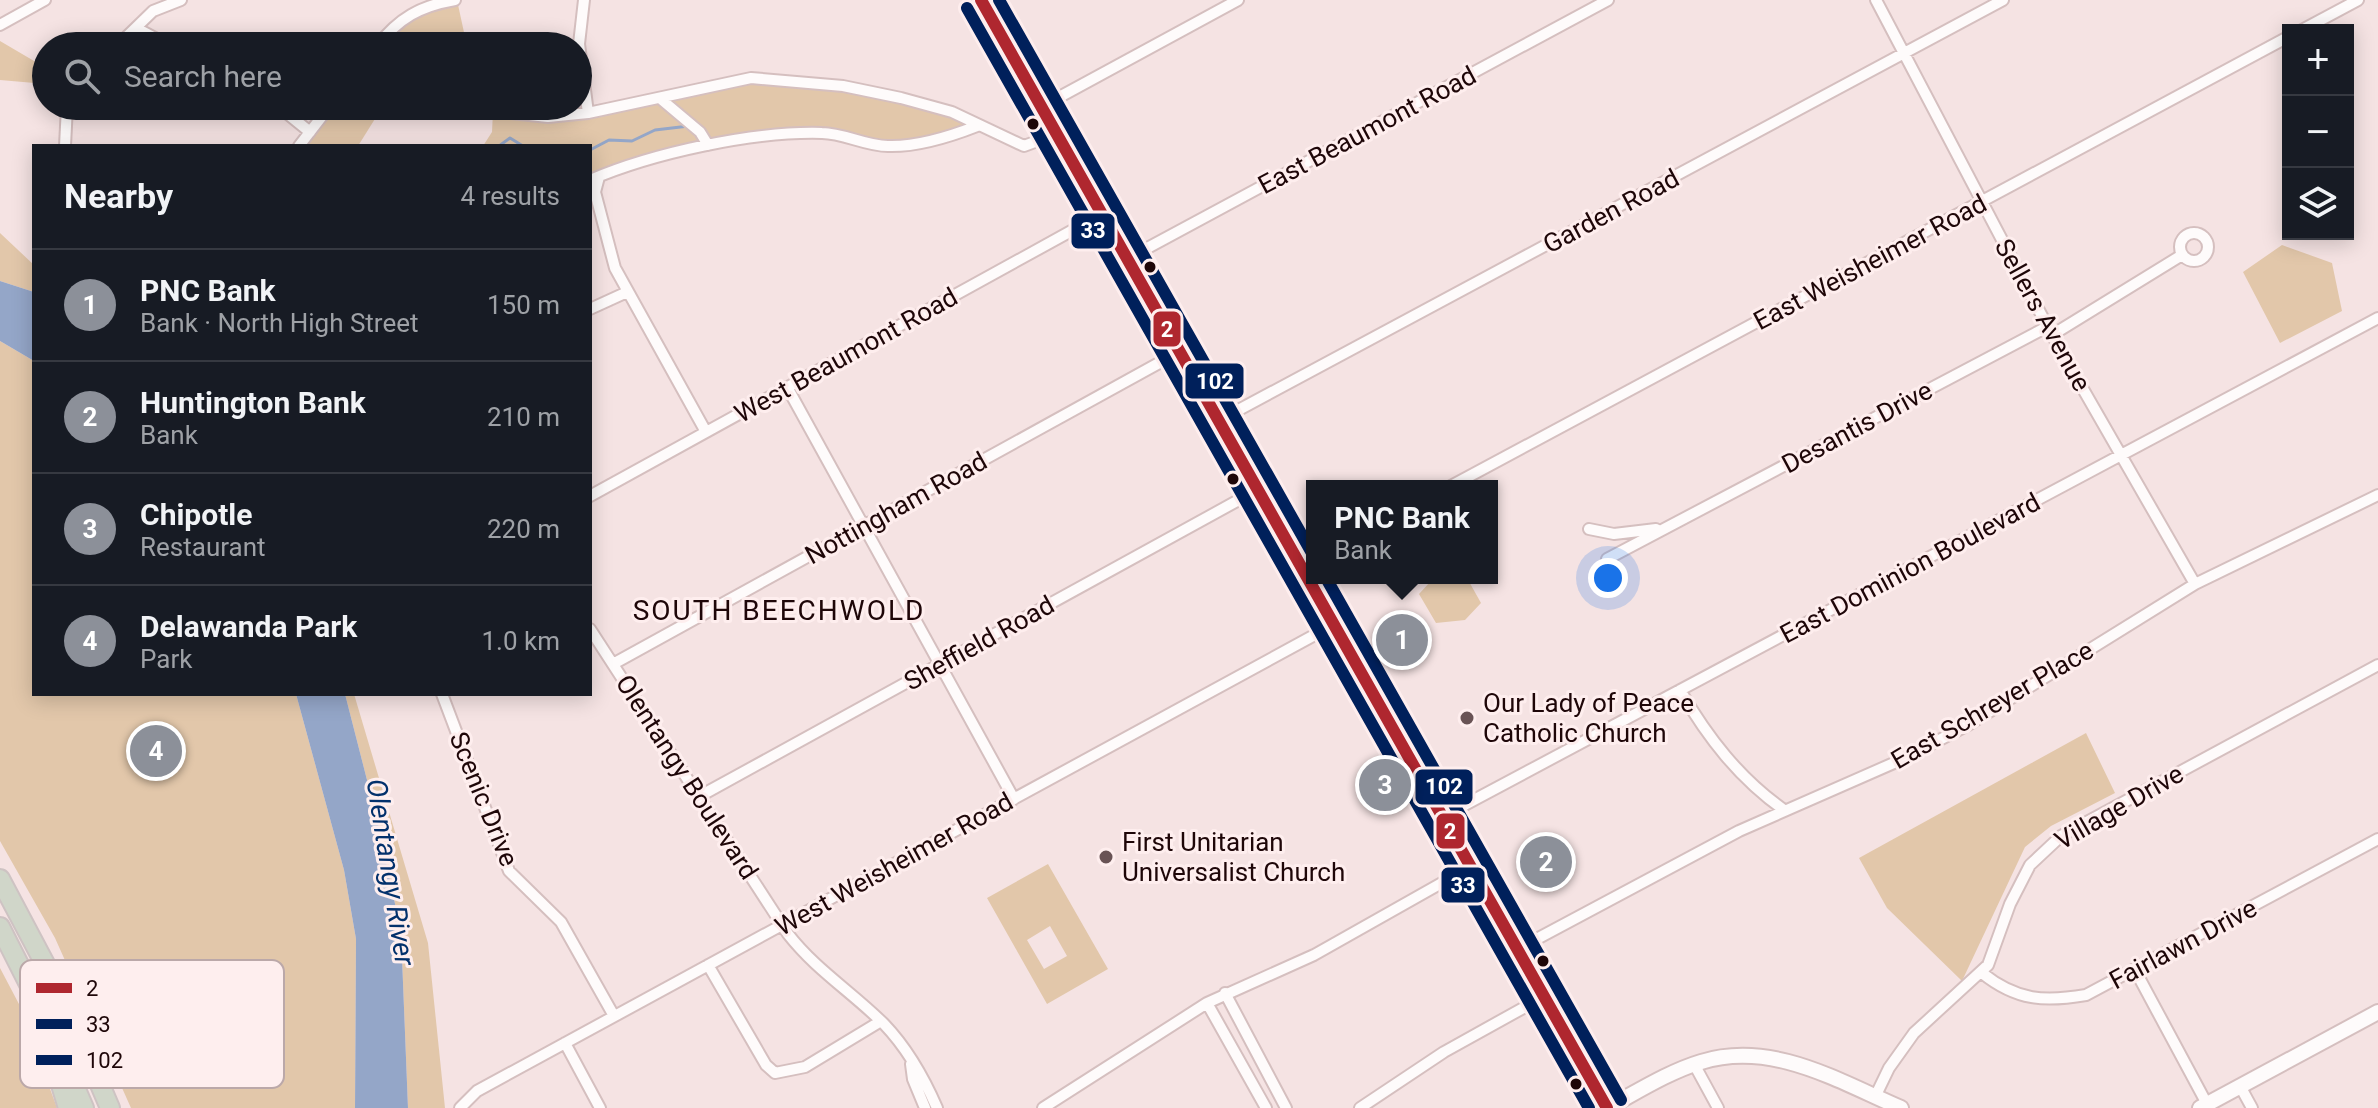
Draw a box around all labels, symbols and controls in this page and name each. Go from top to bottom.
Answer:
map controls [2282,24,2354,240]
button: + [2282,24,2354,96]
search box [32,32,592,120]
icon: search [60,54,104,98]
text: Search here [124,59,282,94]
street label: East Beaumont Road [1253,60,1481,200]
button: − [2282,96,2354,168]
unlabelled marker [1025,116,1041,132]
street label: Garden Road [1538,163,1684,259]
button: layers [2282,168,2354,240]
text: Nearby [64,176,173,216]
text: 4 results [461,181,560,211]
street label: East Weisheimer Road [1748,188,1992,336]
line badge: 33 [1070,212,1116,250]
text: 33 [1080,218,1106,243]
street label: Sellers Avenue [1989,234,2097,396]
unlabelled marker [1142,259,1158,275]
text: PNC Bank [140,273,276,308]
street label: West Beaumont Road [729,281,963,429]
text: 1 [83,290,97,320]
text: 150 m [487,290,560,320]
text: Bank · North High Street [140,308,419,338]
line badge: 2 [1152,310,1182,348]
text: 2 [1161,317,1173,342]
line badge: 102 [1184,362,1245,400]
text: 102 [1196,369,1234,394]
street label: Desantis Drive [1777,375,1937,479]
text: Huntington Bank [140,385,366,420]
text: 2 [83,402,97,432]
text: 210 m [487,402,560,432]
text: Bank [140,420,198,450]
street label: Nottingham Road [800,446,992,570]
unlabelled marker [1225,471,1241,487]
popup [1306,480,1498,584]
street label: East Dominion Boulevard [1775,487,2045,649]
text: Chipotle [140,497,252,532]
text: PNC Bank [1334,500,1470,535]
text: 3 [83,514,97,544]
text: 220 m [487,514,560,544]
text: Restaurant [140,532,266,562]
text: Bank [1334,535,1392,565]
your location [1588,558,1628,598]
street label: Sheffield Road [899,589,1059,697]
district label: SOUTH BEECHWOLD [633,594,925,627]
text: Delawanda Park [140,609,357,644]
pin: 1 [1376,610,1428,670]
text: 4 [83,626,97,656]
text: 1.0 km [481,626,560,656]
street label: East Schreyer Place [1886,635,2098,775]
text: Park [140,644,192,674]
street label: Olentangy Boulevard [610,669,764,885]
place label: Our Lady of Peace Catholic Church [1483,688,1694,748]
marker: Our Lady of Peace Catholic Church [1458,709,1476,727]
pin: 4 [130,721,182,781]
street label: Scenic Drive [443,728,525,870]
pin: 3 [1359,755,1411,815]
street label: Village Drive [2050,758,2188,856]
line badge: 102 [1414,768,1474,806]
text: 102 [1425,774,1463,799]
water label: Olentangy River [359,777,422,968]
street label: West Weisheimer Road [770,786,1018,942]
line badge: 2 [1435,812,1466,850]
text: 2 [1444,819,1456,844]
place label: First Unitarian Universalist Church [1122,827,1345,887]
pin: 2 [1520,832,1572,892]
marker: First Unitarian Universalist Church [1097,848,1115,866]
line badge: 33 [1440,866,1486,904]
text: 33 [1450,873,1476,898]
street label: Fairlawn Drive [2104,893,2262,995]
unlabelled marker [1535,953,1551,969]
legend [20,960,284,1088]
text: 2 [86,976,98,1001]
text: 33 [86,1012,111,1037]
text: 102 [86,1048,123,1073]
unlabelled marker [1568,1076,1584,1092]

